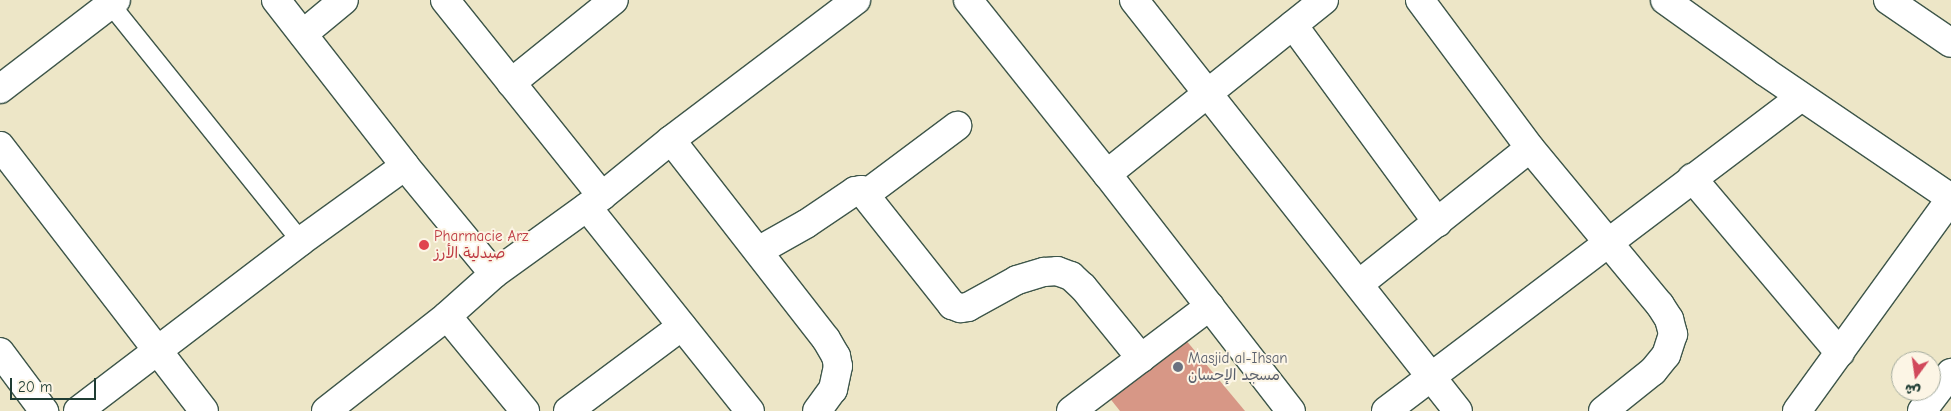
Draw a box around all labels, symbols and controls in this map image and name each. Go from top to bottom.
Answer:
place label: Pharmacie Arz صيدلية الأرز [434,227,529,262]
marker: Pharmacie Arz صيدلية الأرز [418,239,430,251]
place label: Masjid al-Ihsan مسجد الإحسان [1188,349,1288,384]
north arrow [1891,351,1941,401]
marker: Masjid al-Ihsan مسجد الإحسان [1172,361,1184,373]
scale bar [12,368,99,400]
text: 20 m [18,378,52,396]
text: ش [1903,380,1922,400]

